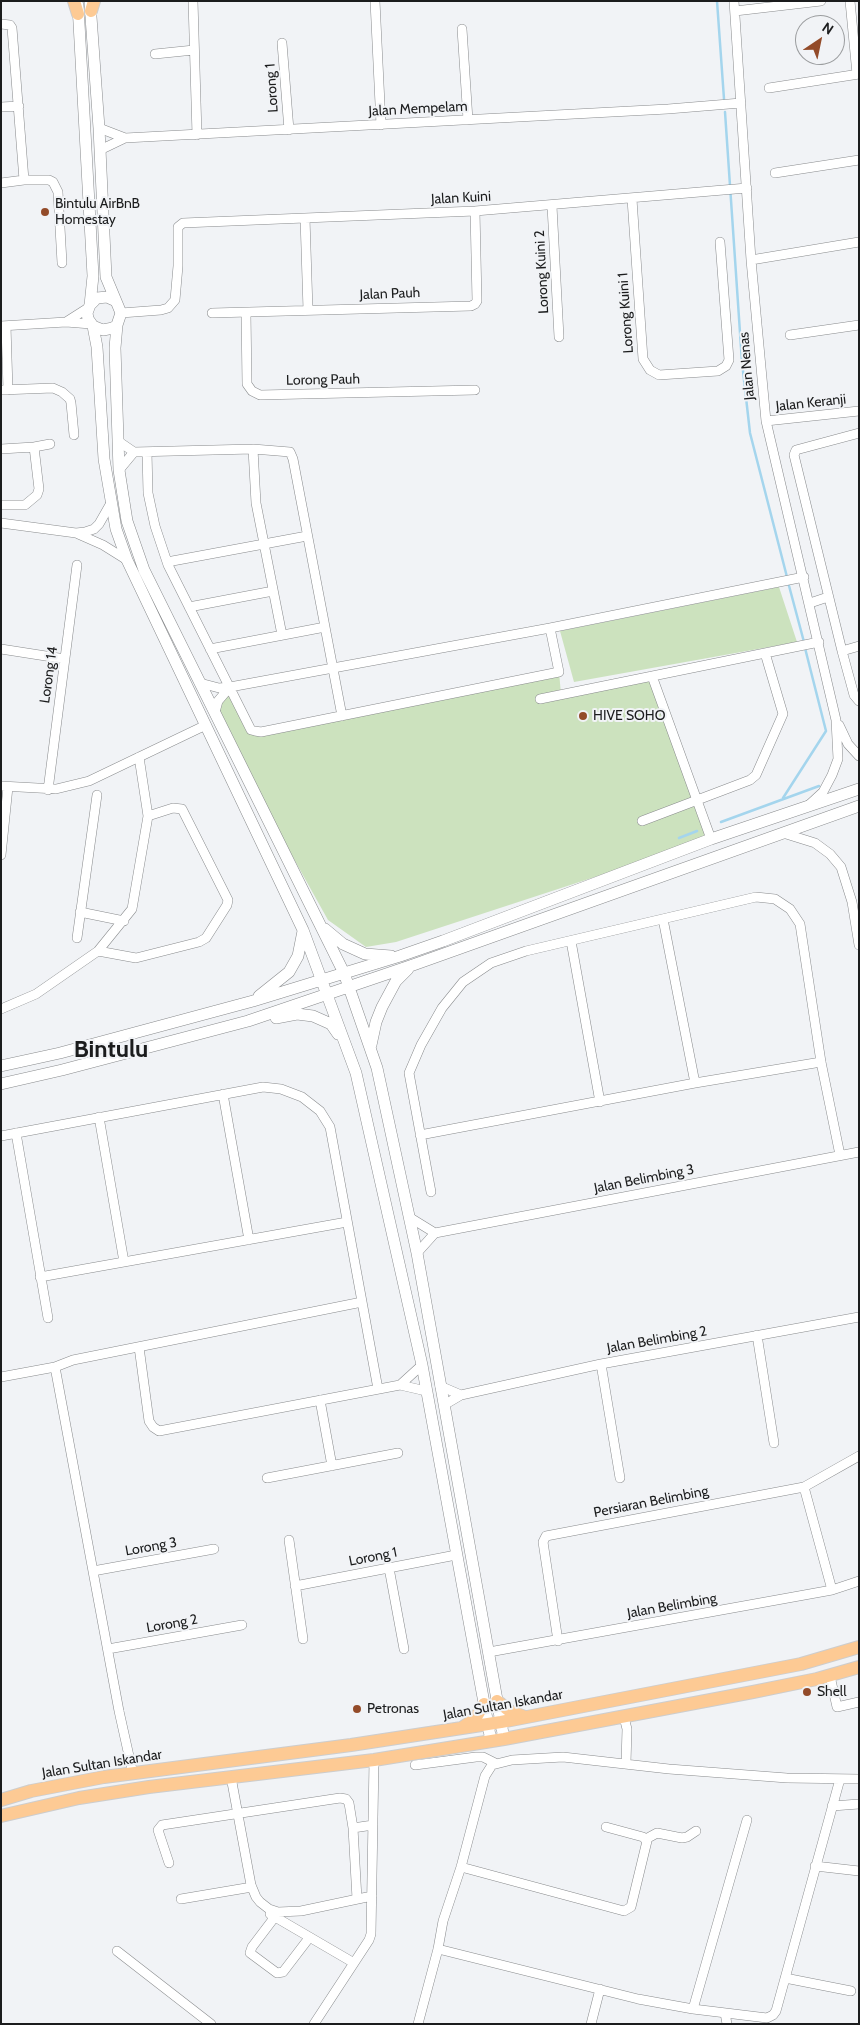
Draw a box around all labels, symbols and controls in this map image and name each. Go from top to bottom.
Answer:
north arrow [795,15,845,65]
text: N [819,18,837,39]
street label: Lorong 1 [262,63,282,113]
street label: Jalan Mempelam [368,98,468,120]
street label: Jalan Kuini [431,188,491,208]
place label: Bintulu AirBnB Homestay [55,196,140,228]
marker: Bintulu AirBnB Homestay [39,206,51,218]
street label: Lorong Kuini 2 [531,230,553,314]
street label: Lorong Kuini 1 [615,272,637,354]
street label: Jalan Pauh [359,285,421,303]
street label: Jalan Nenas [736,331,758,401]
street label: Lorong Pauh [286,371,360,389]
street label: Jalan Keranji [775,391,847,415]
street label: Lorong 14 [37,646,61,704]
place label: HIVE SOHO [593,708,666,724]
marker: HIVE SOHO [577,710,589,722]
district label: Bintulu [74,1036,148,1064]
street label: Jalan Belimbing 3 [593,1161,695,1197]
street label: Jalan Belimbing 2 [606,1323,708,1357]
street label: Persiaran Belimbing [592,1483,710,1521]
street label: Lorong 3 [124,1534,178,1560]
street label: Lorong 1 [347,1544,399,1570]
street label: Jalan Belimbing [626,1590,718,1622]
street label: Lorong 2 [145,1611,199,1637]
place label: Shell [817,1684,846,1700]
street label: Jalan Sultan Iskandar [442,1686,564,1724]
marker: Shell [801,1686,813,1698]
place label: Petronas [367,1701,419,1717]
marker: Petronas [351,1703,363,1715]
street label: Jalan Sultan Iskandar [41,1746,163,1782]

